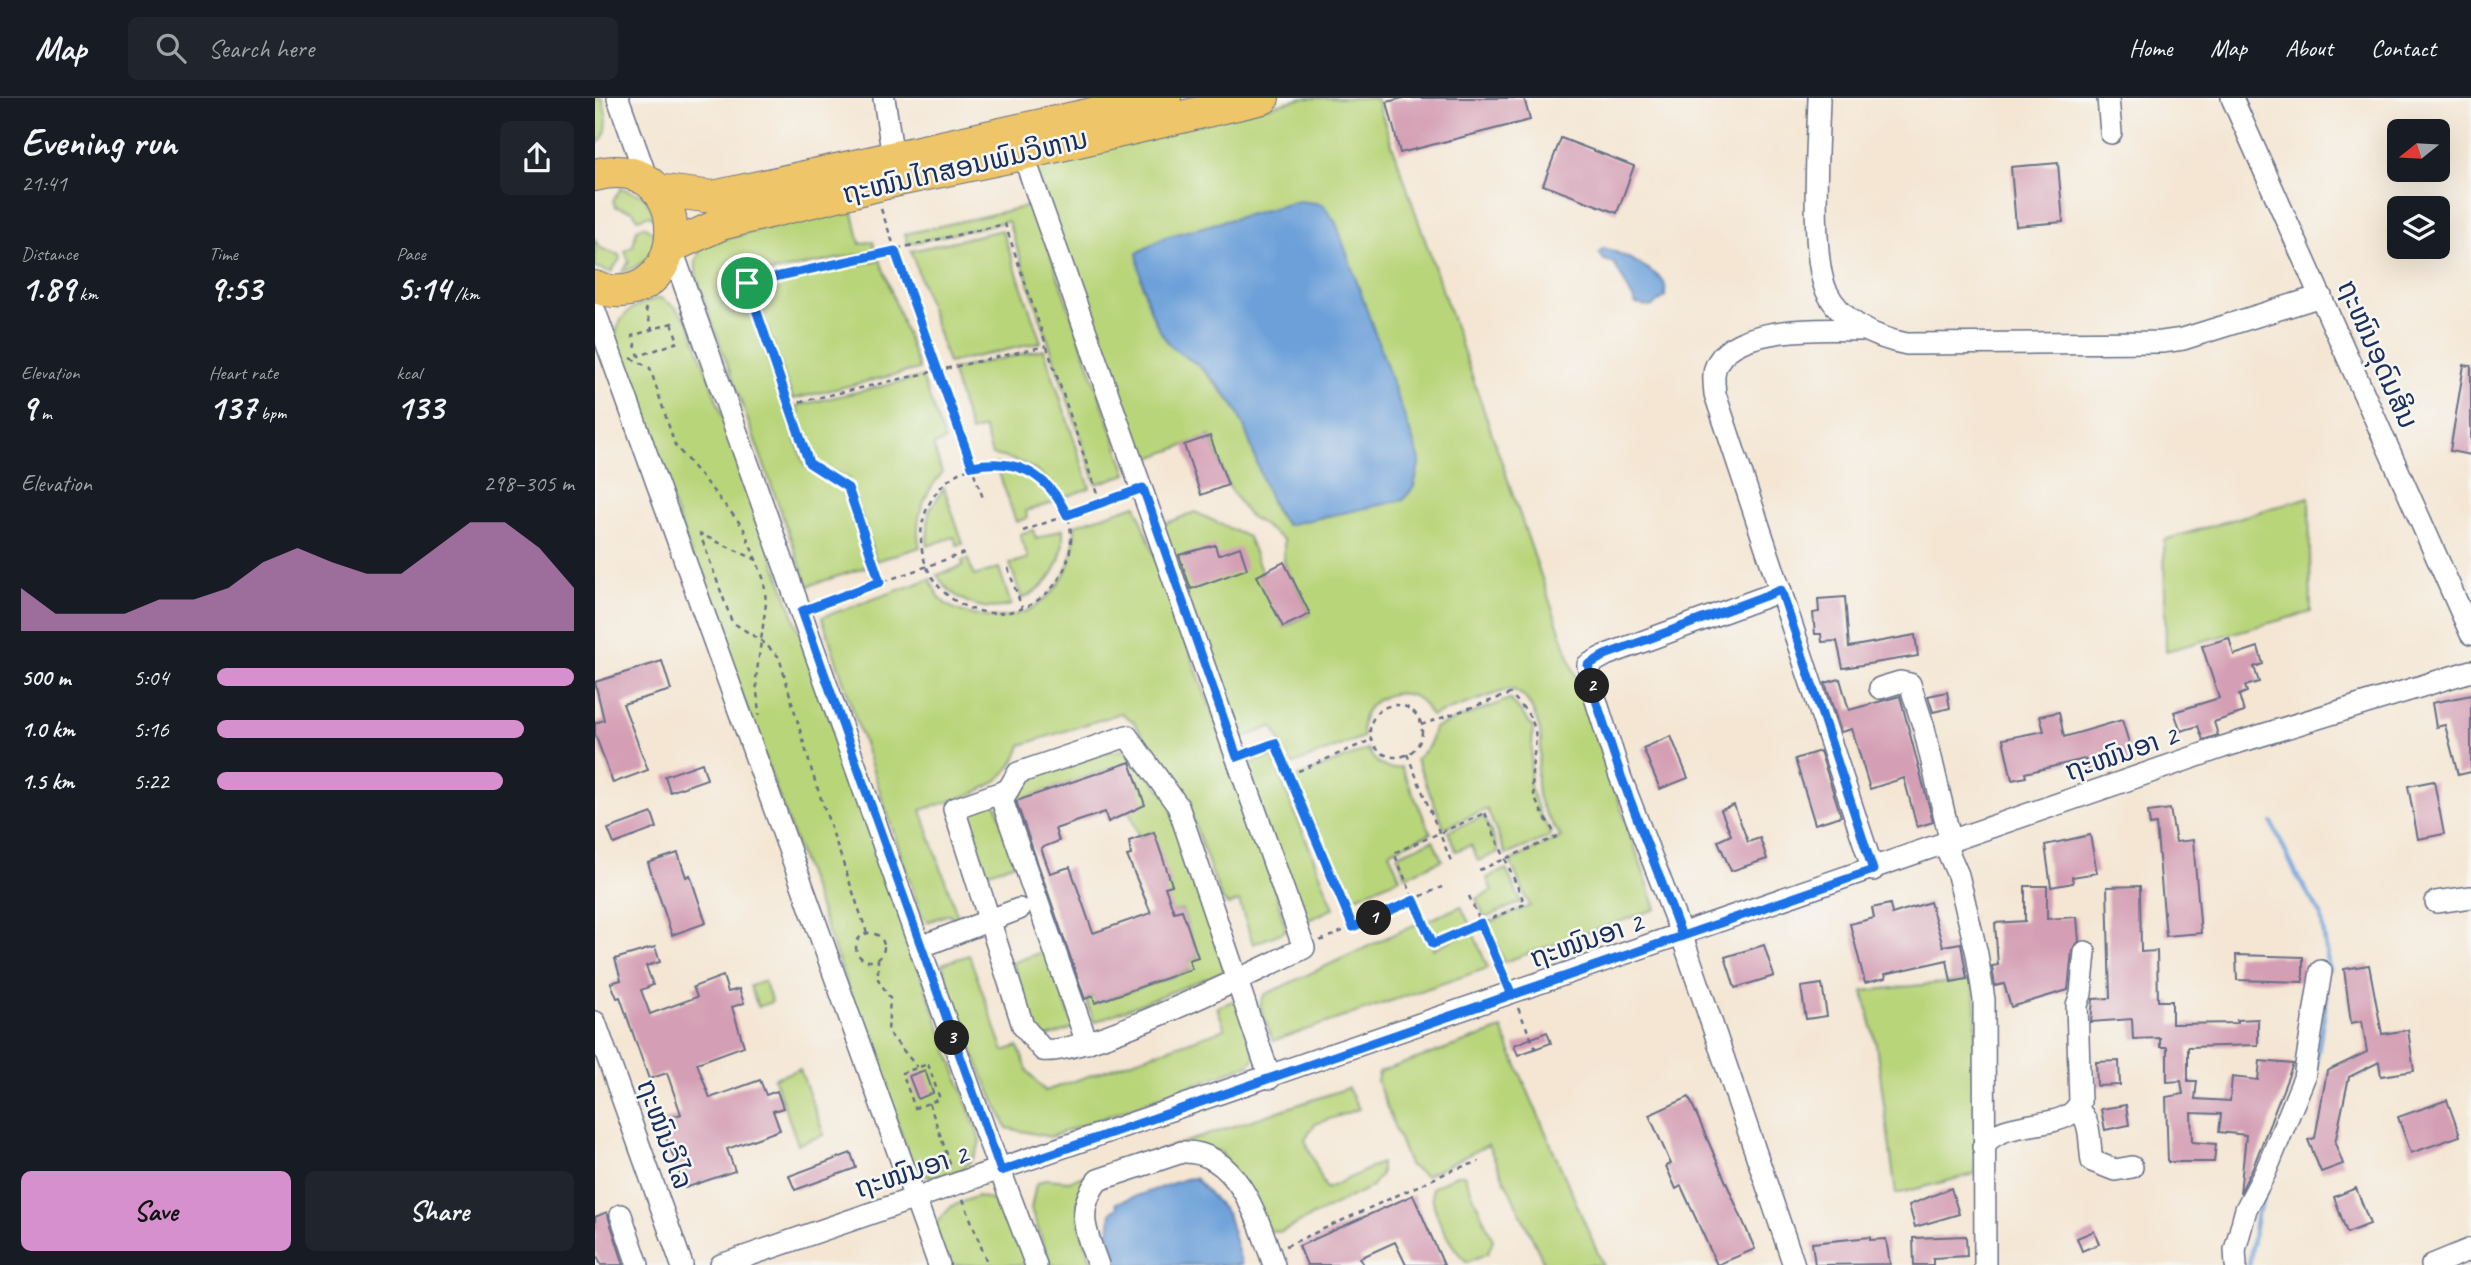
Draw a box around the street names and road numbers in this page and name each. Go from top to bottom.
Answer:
street label: ຖະໜົນໄກສອນພົມວິຫານ [839,121,1091,211]
street label: ຖະໜົນອຸດົມສິນ [2330,274,2426,434]
street label: ຖະໜົນອາ 2 [2060,717,2184,789]
street label: ຖະໜົນອາ 2 [1525,904,1649,976]
street label: ຖະໜົນວິໄລ [629,1074,701,1194]
street label: ຖະໜົນອາ 2 [850,1136,974,1206]

